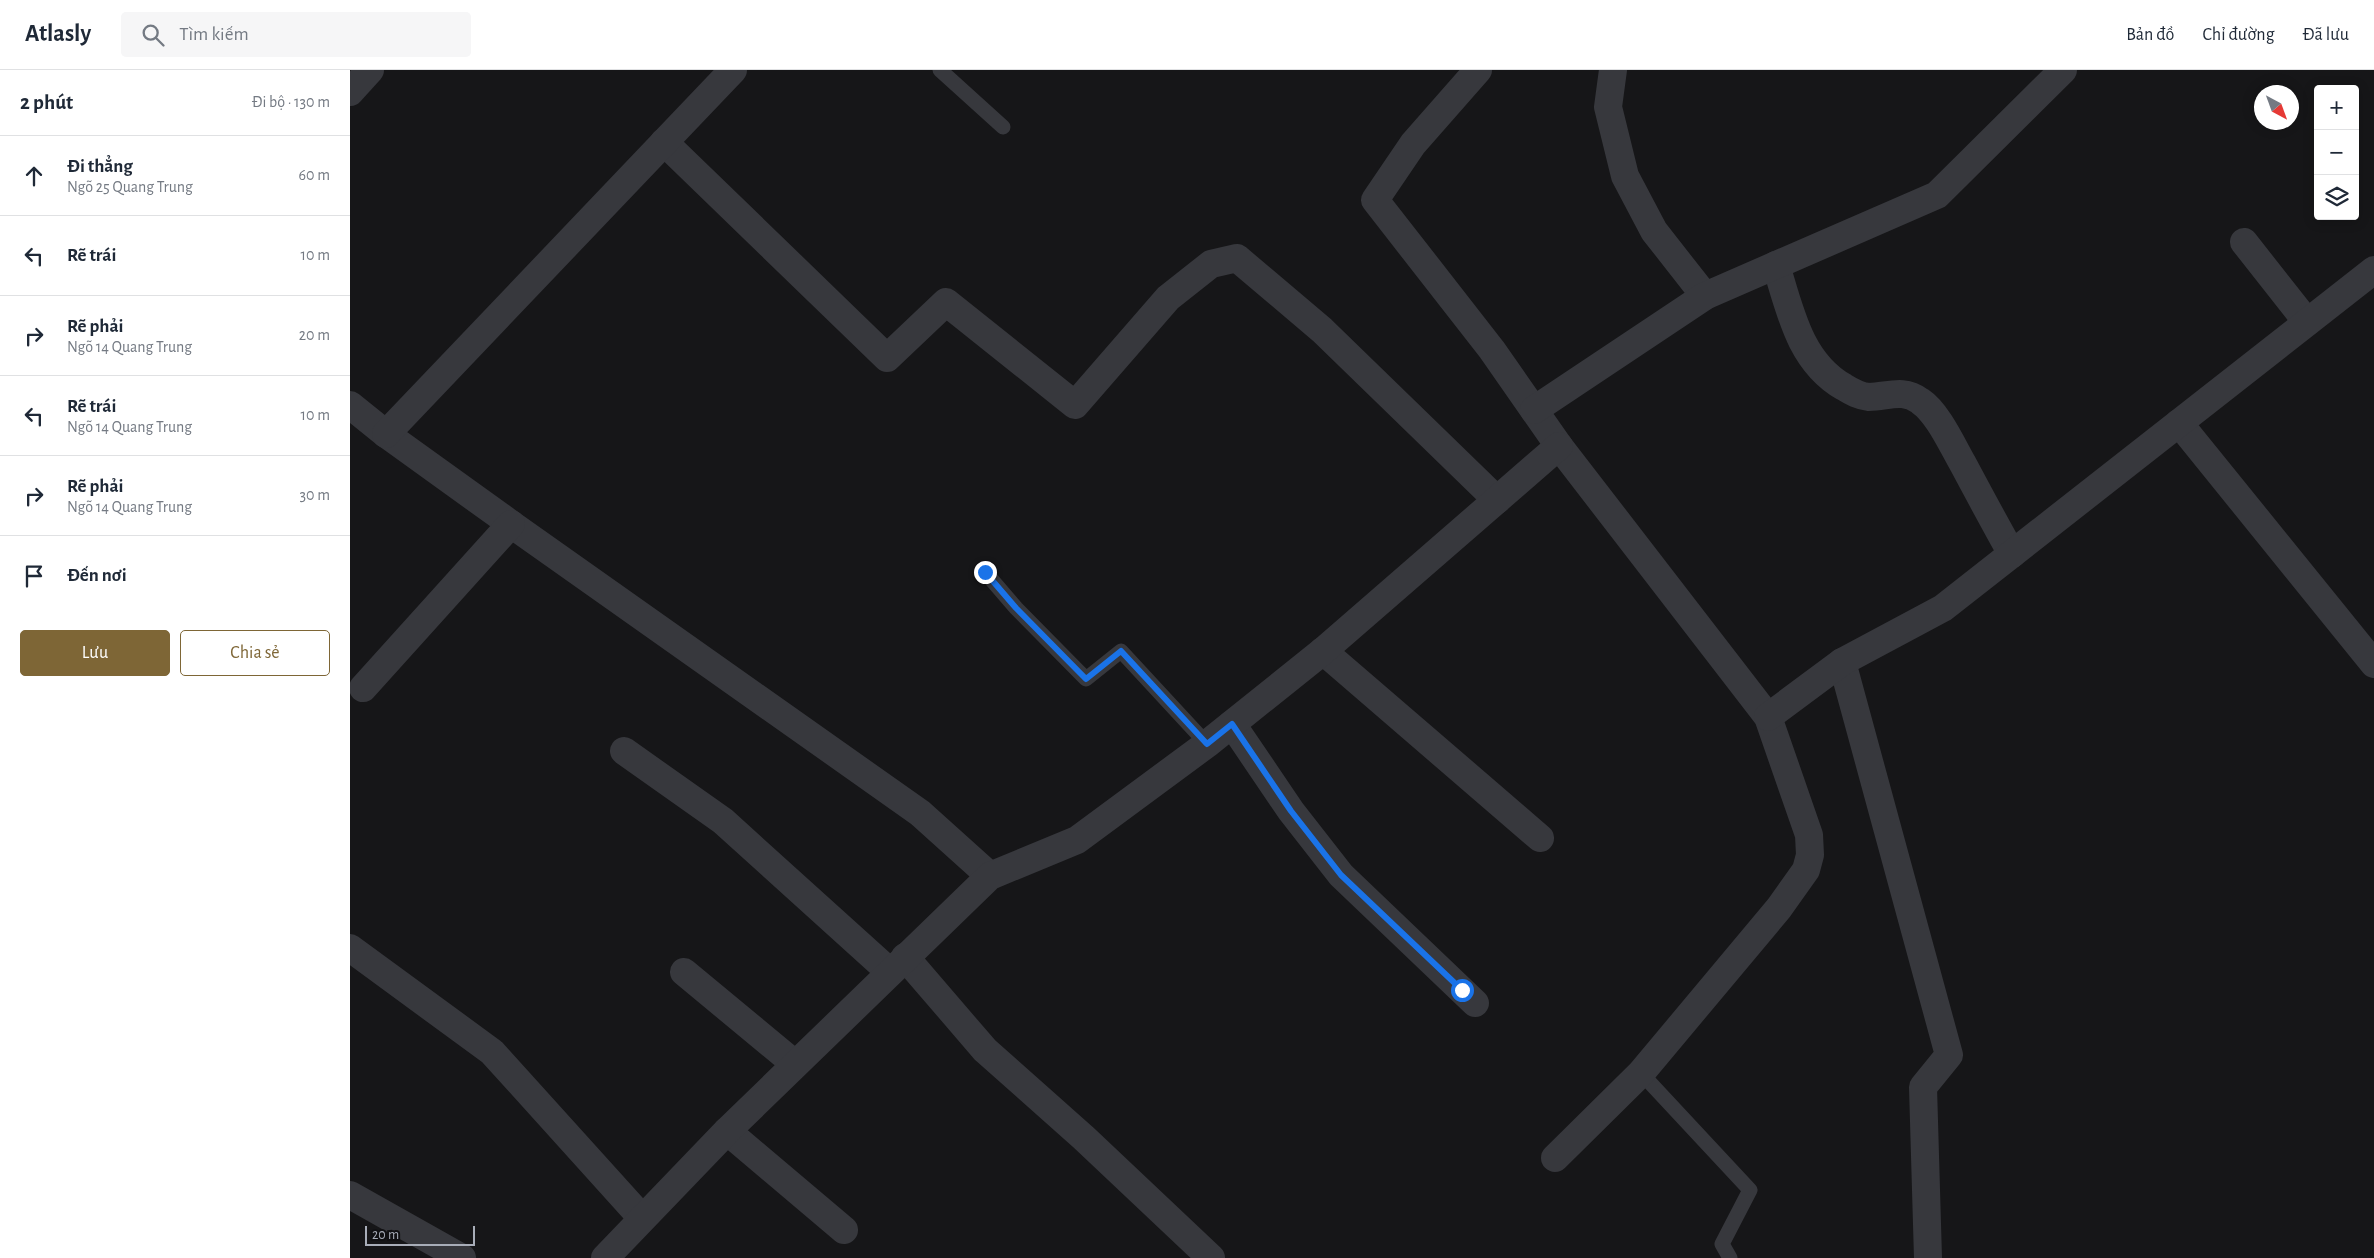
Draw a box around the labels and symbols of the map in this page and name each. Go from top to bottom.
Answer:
north arrow [2254,85,2299,130]
route end [974,561,997,584]
route start [1451,979,1474,1002]
scale bar [365,1223,475,1246]

